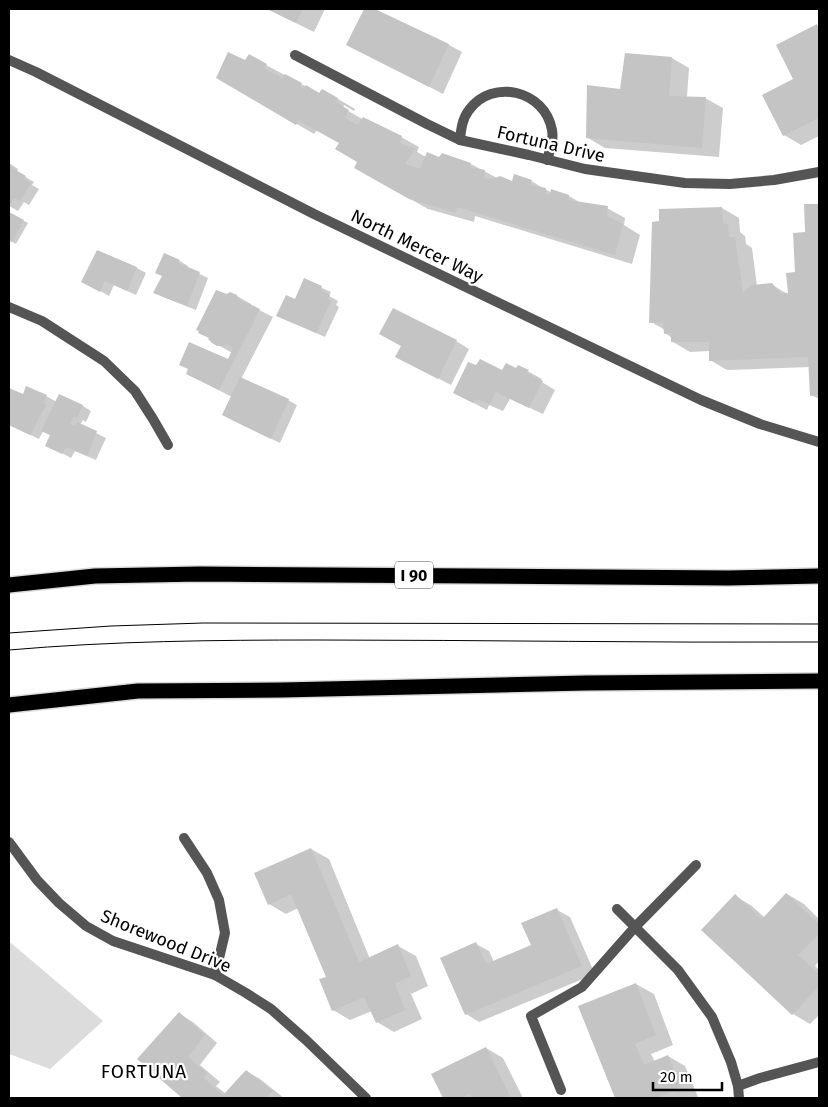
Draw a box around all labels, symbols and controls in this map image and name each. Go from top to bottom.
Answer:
street label: Fortuna Drive [495,121,607,167]
street label: North Mercer Way [347,204,487,288]
road number: I 90 [395,562,433,588]
street label: Shorewood Drive [98,905,234,977]
district label: FORTUNA [101,1060,187,1083]
scale bar [653,1060,722,1092]
text: 20 m [660,1068,693,1086]

